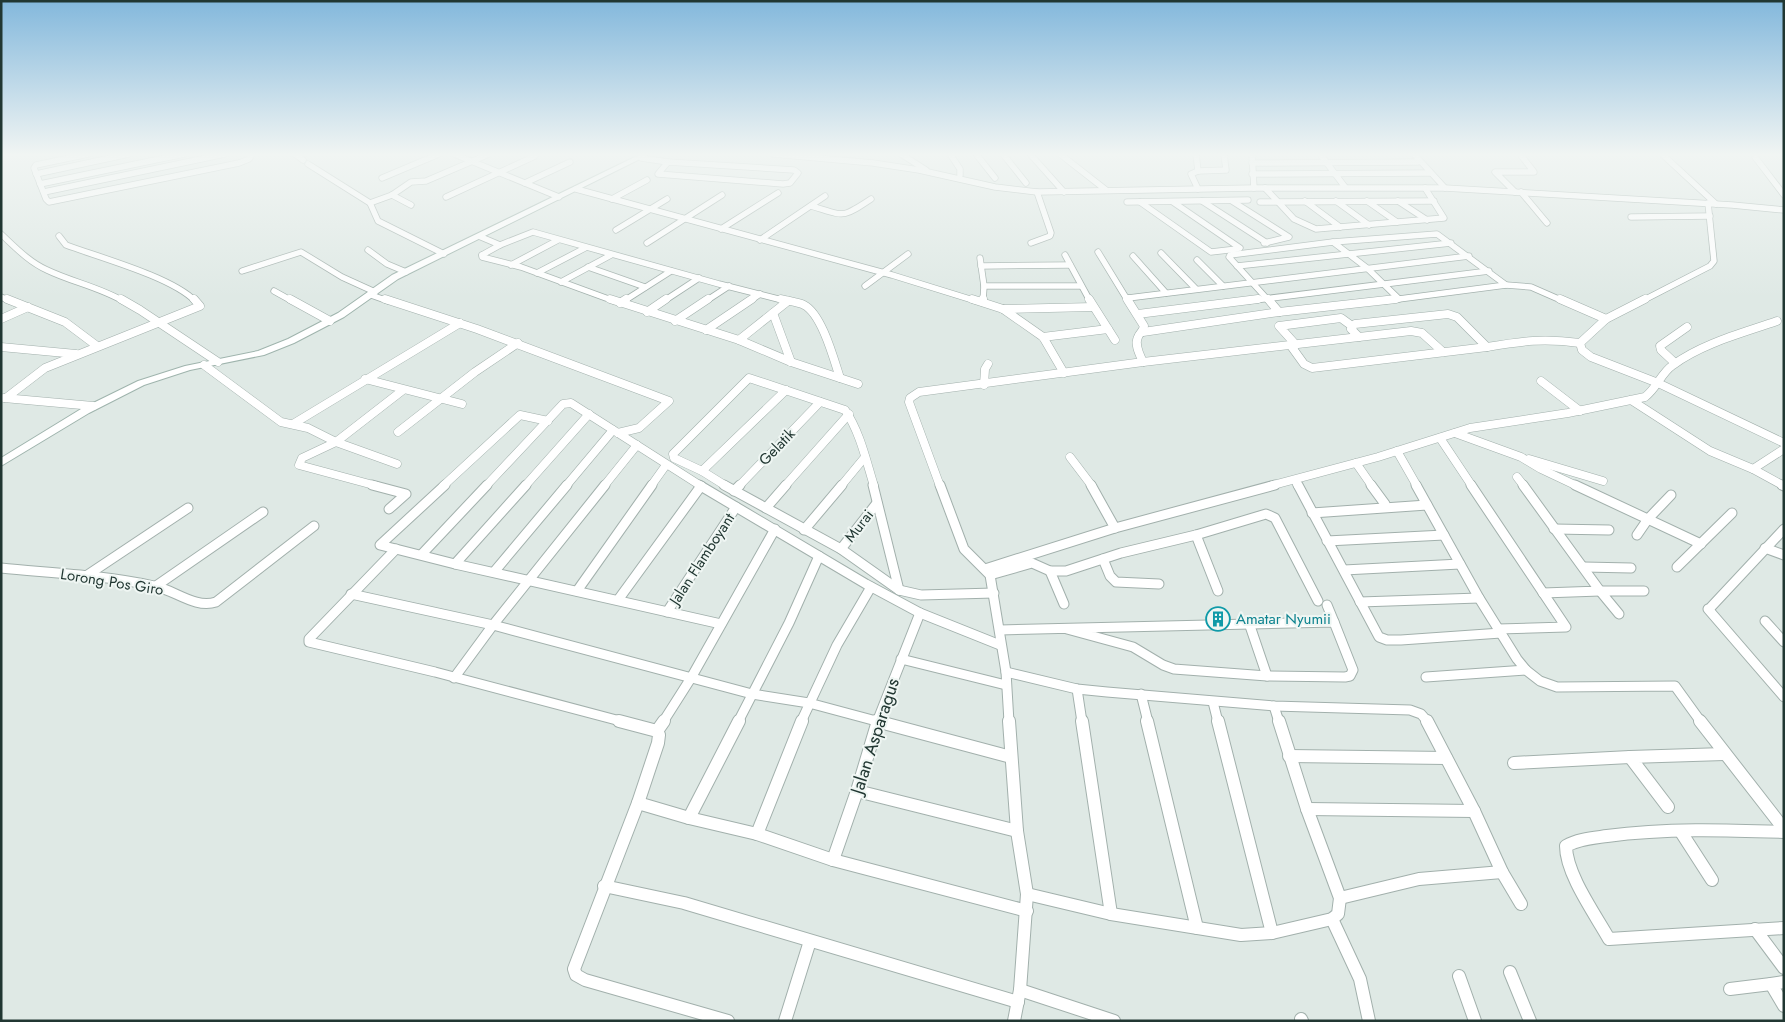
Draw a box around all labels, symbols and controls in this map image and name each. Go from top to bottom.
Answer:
street label: Gelatik [754,423,801,471]
street label: Murai [839,505,879,547]
street label: Jalan Flamboyant [663,508,740,611]
street label: Lorong Pos Giro [59,563,165,601]
building icon: Amatar Nyumii [1205,606,1231,632]
place label: Amatar Nyumii [1236,608,1331,630]
street label: Jalan Asparagus [843,675,906,799]

